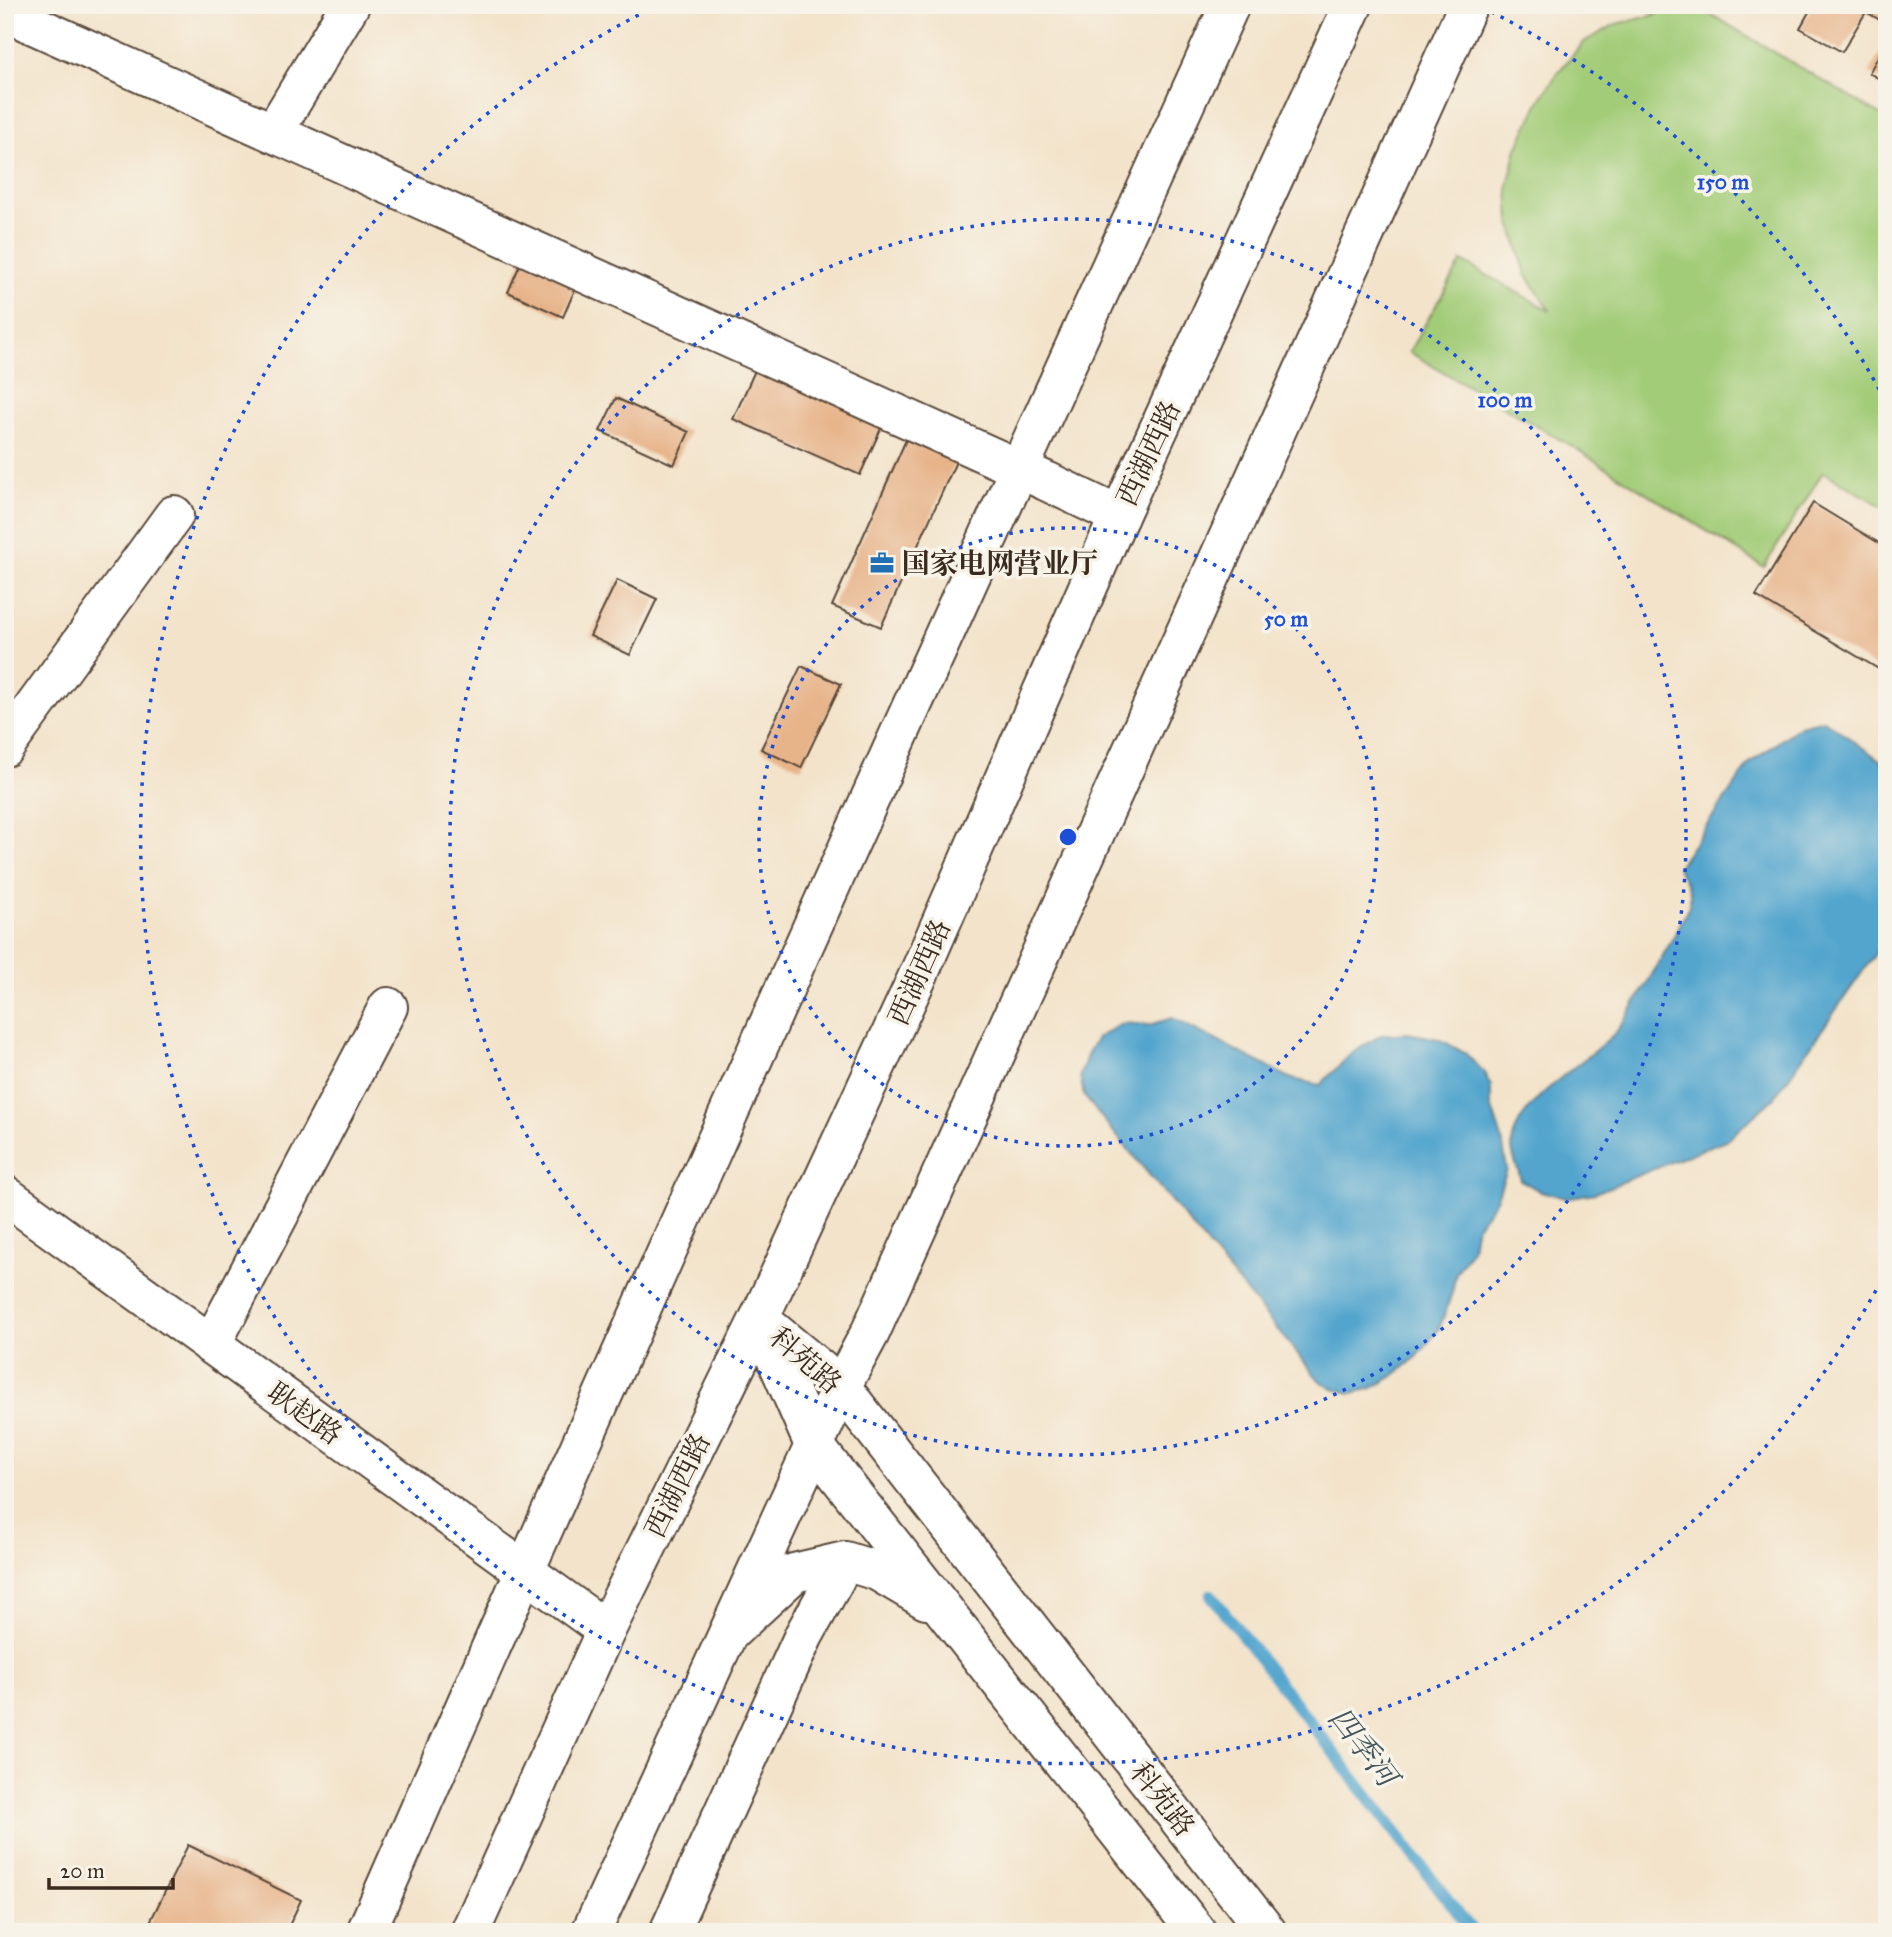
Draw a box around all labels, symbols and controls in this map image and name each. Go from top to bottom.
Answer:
text: 150 m [1697,169,1749,195]
text: 100 m [1478,387,1533,413]
street label: 西湖西路 [1109,395,1188,511]
place label: 国家电网营业厅 [902,546,1098,581]
office icon: 国家电网营业厅 [868,549,896,577]
text: 50 m [1264,606,1308,632]
centre of rings [1056,825,1080,849]
street label: 西湖西路 [881,914,958,1030]
street label: 科苑路 [762,1320,849,1401]
street label: 耿赵路 [260,1375,349,1452]
street label: 西湖西路 [637,1427,718,1543]
water label: 四季河 [1321,1700,1408,1797]
street label: 科苑路 [1123,1755,1202,1843]
scale bar [49,1846,173,1890]
text: 20 m [60,1858,105,1884]

